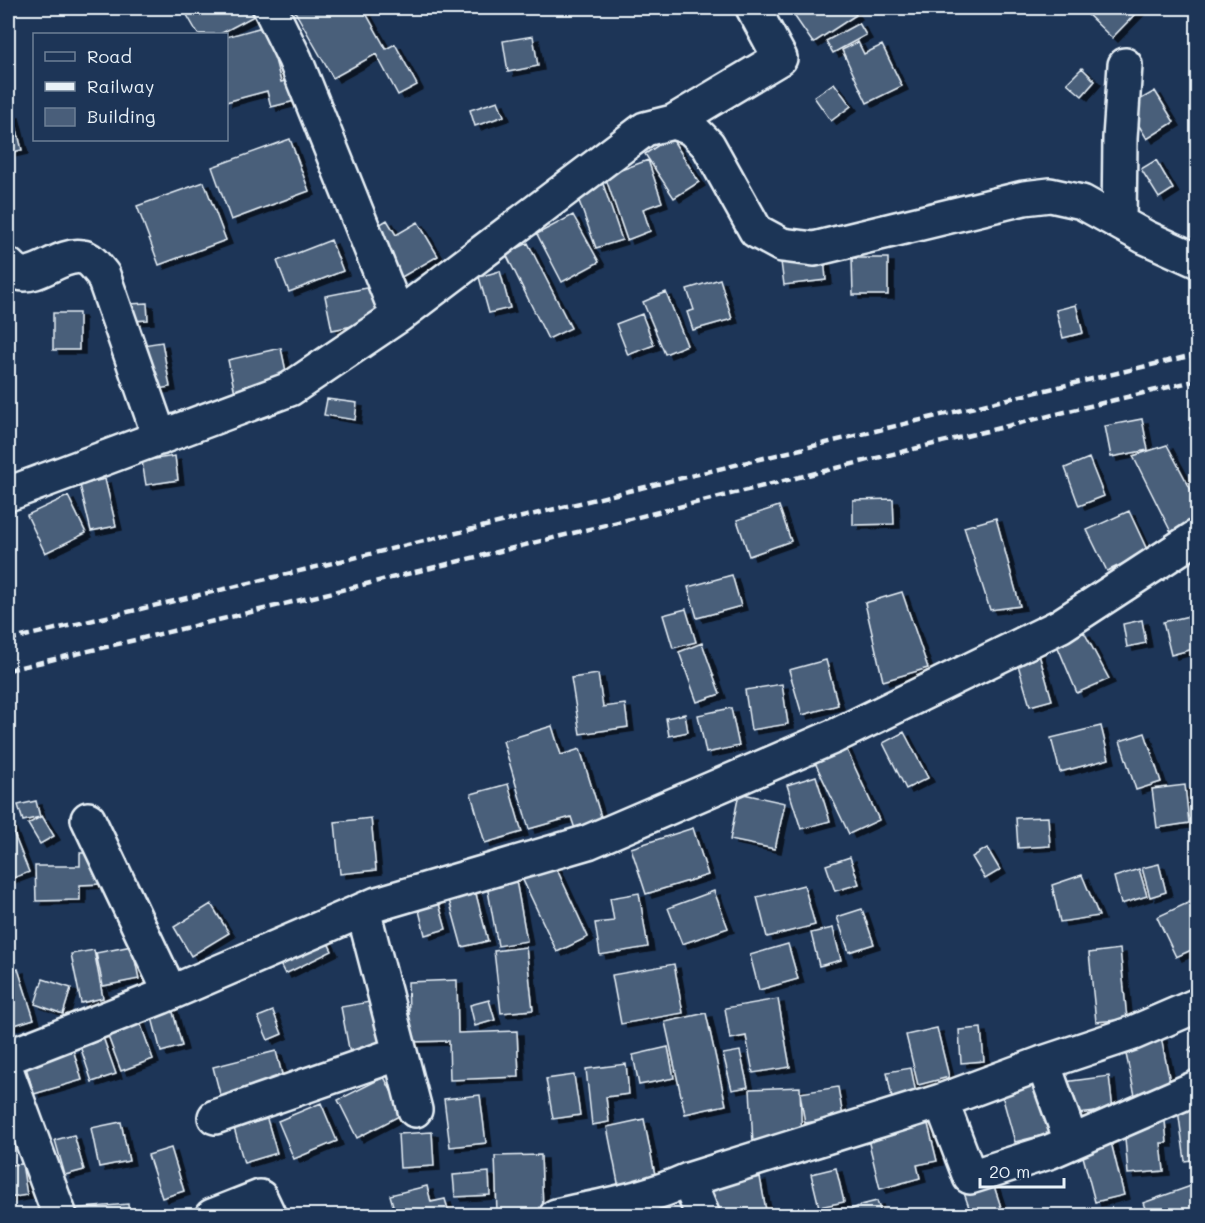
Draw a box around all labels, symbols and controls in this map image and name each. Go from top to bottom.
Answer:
legend [33,33,228,141]
text: Road [87,44,132,68]
text: Railway [87,74,154,98]
text: Building [87,104,155,128]
scale bar [980,1151,1064,1189]
text: 20 m [989,1159,1030,1183]

